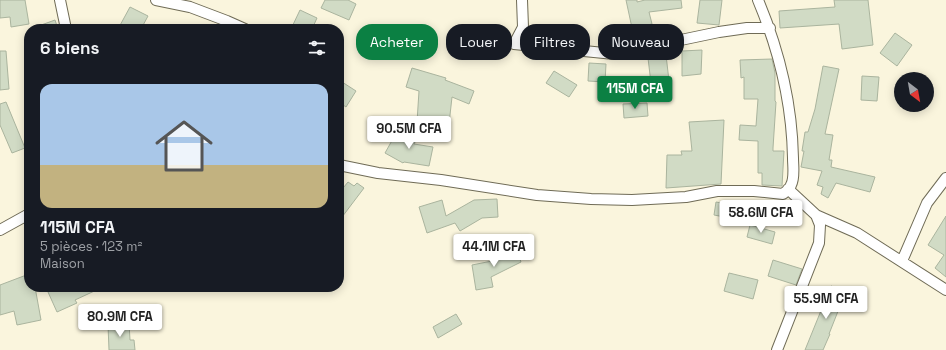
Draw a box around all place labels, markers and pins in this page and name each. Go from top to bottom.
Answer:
pin: 115M CFA [594,76,676,110]
pin: 90.5M CFA [363,116,455,150]
pin: 58.6M CFA [715,200,807,234]
pin: 44.1M CFA [448,234,540,268]
pin: 55.9M CFA [780,286,872,320]
pin: 80.9M CFA [74,304,166,338]

